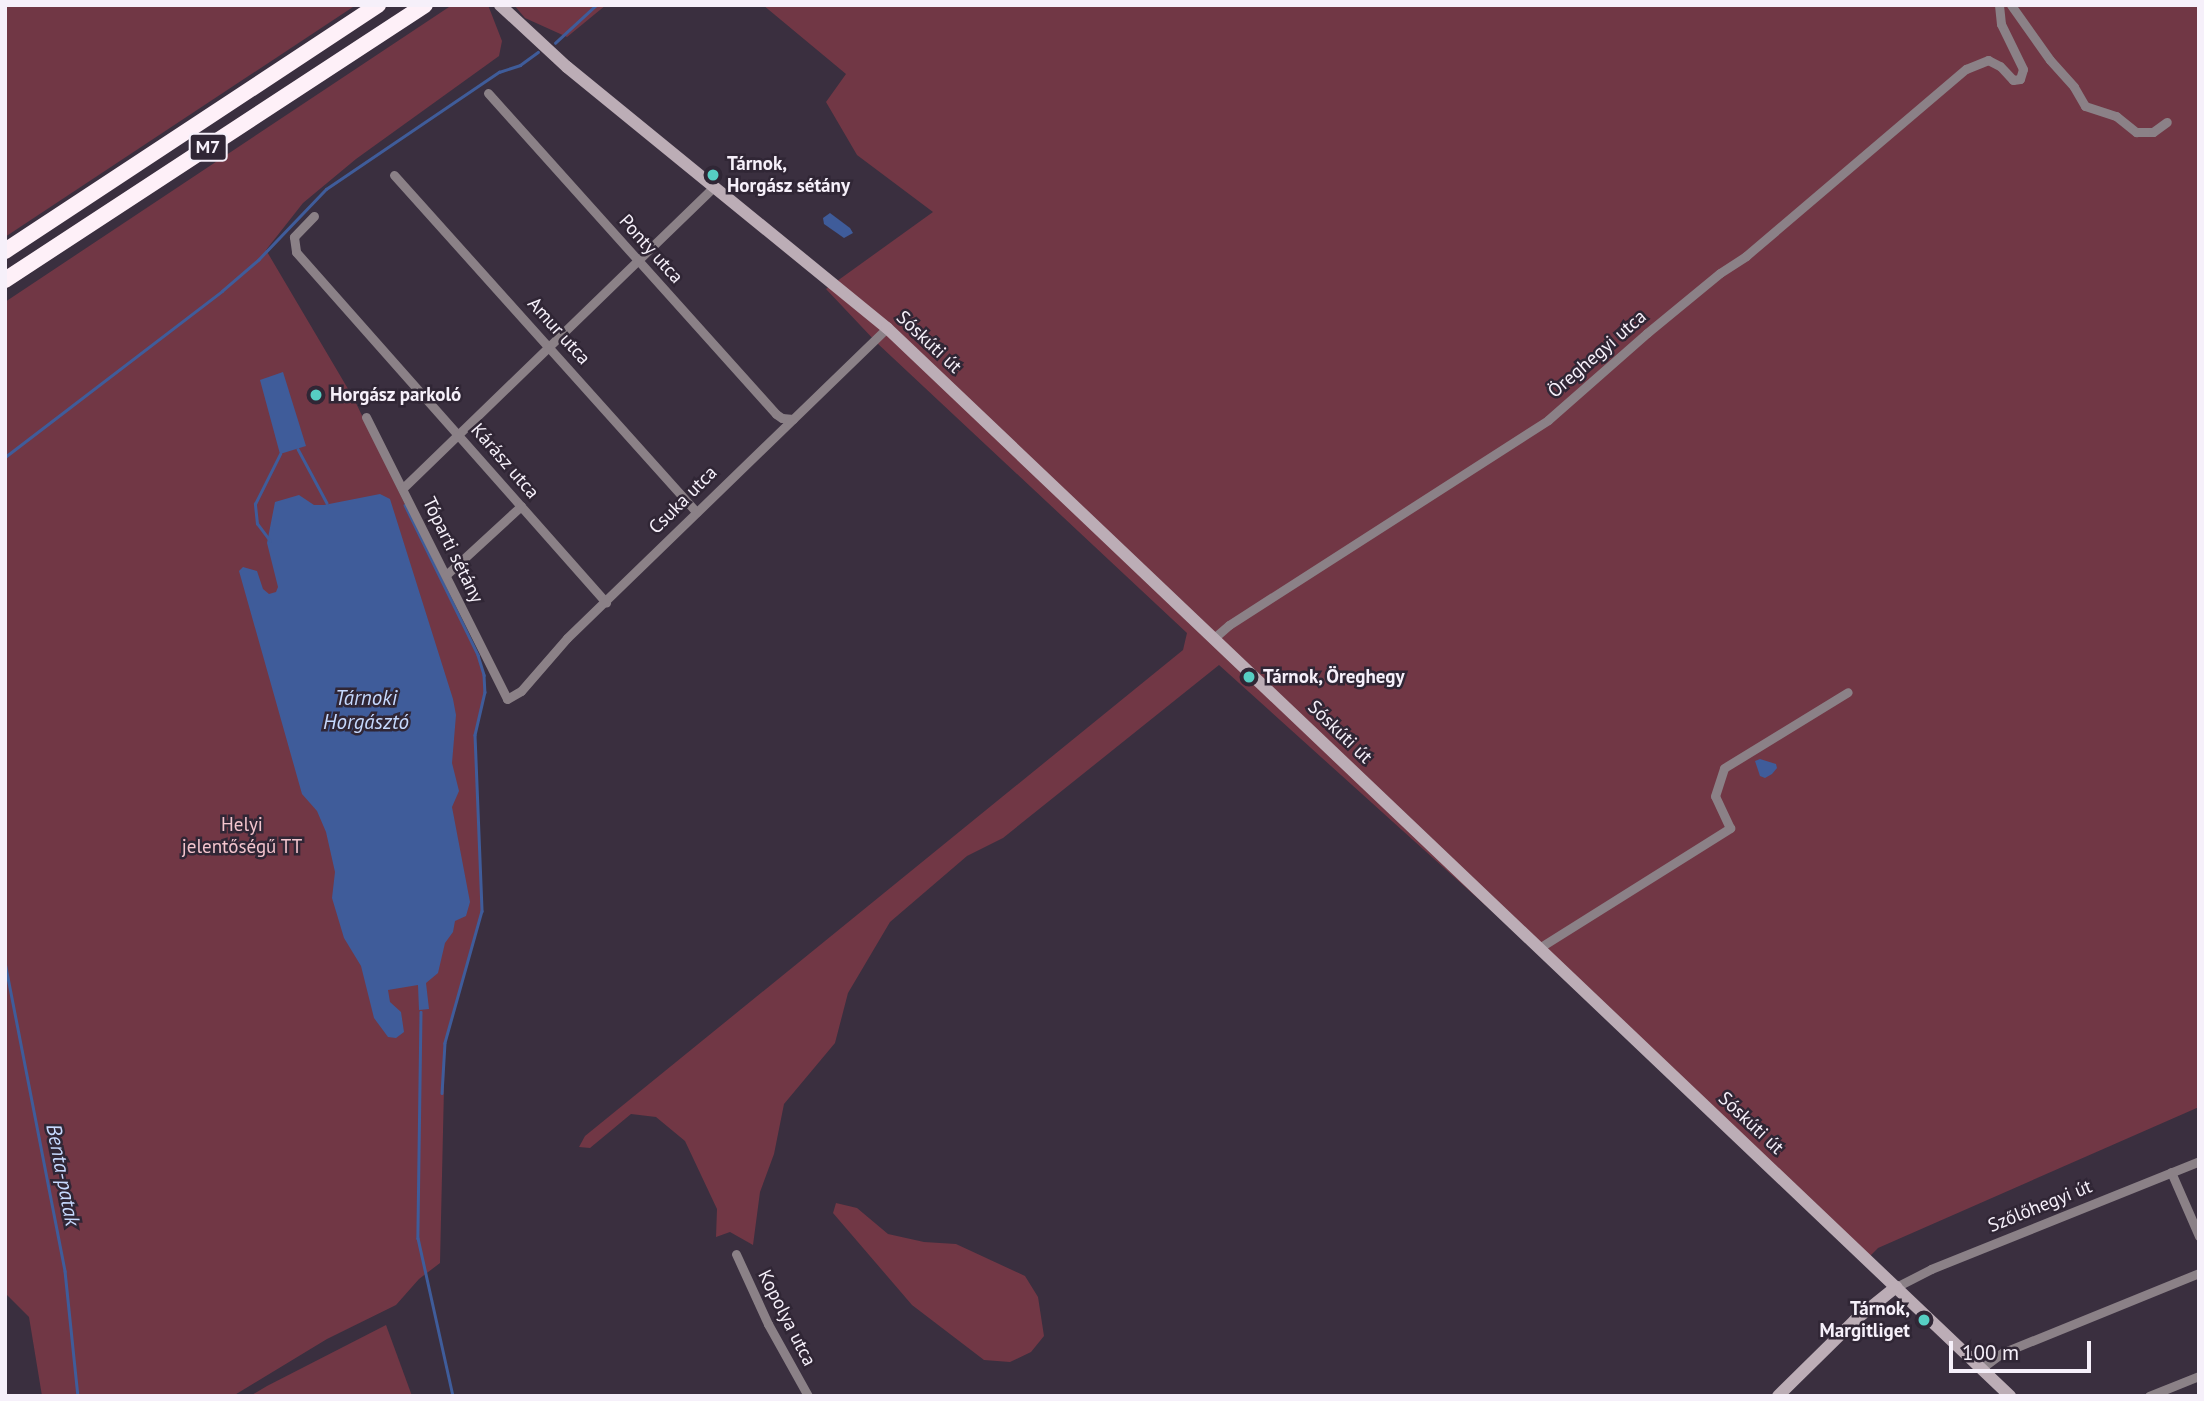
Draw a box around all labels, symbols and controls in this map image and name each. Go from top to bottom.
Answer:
road number: M7 [187,132,229,162]
place label: Tárnok, Horgász sétány [727,153,851,197]
marker: Tárnok, Horgász sétány [705,167,721,183]
street label: Ponty utca [614,210,688,288]
street label: Amur utca [523,293,595,369]
street label: Öreghegyi utca [1543,305,1651,403]
street label: Sóskúti út [892,306,966,378]
place label: Horgász parkoló [330,384,462,406]
marker: Horgász parkoló [308,387,324,403]
street label: Kárász utca [466,418,544,504]
street label: Csuka utca [644,461,722,539]
street label: Tóparti sétány [418,493,488,607]
place label: Tárnok, Öreghegy [1263,666,1406,688]
marker: Tárnok, Öreghegy [1241,669,1257,685]
water label: Tárnoki Horgásztó [323,685,409,735]
street label: Sóskúti út [1303,696,1377,768]
park label: Helyi jelentőségű TT [181,814,303,858]
street label: Sóskúti út [1714,1087,1788,1159]
water label: Benta-patak [41,1122,85,1228]
street label: Szőlőhegyi út [1985,1175,2095,1237]
street label: Kopolya utca [753,1266,821,1370]
place label: Tárnok, Margitliget [1820,1298,1910,1342]
marker: Tárnok, Margitliget [1916,1312,1932,1328]
scale bar [1952,1328,2094,1372]
text: 100 m [1962,1339,2019,1366]

